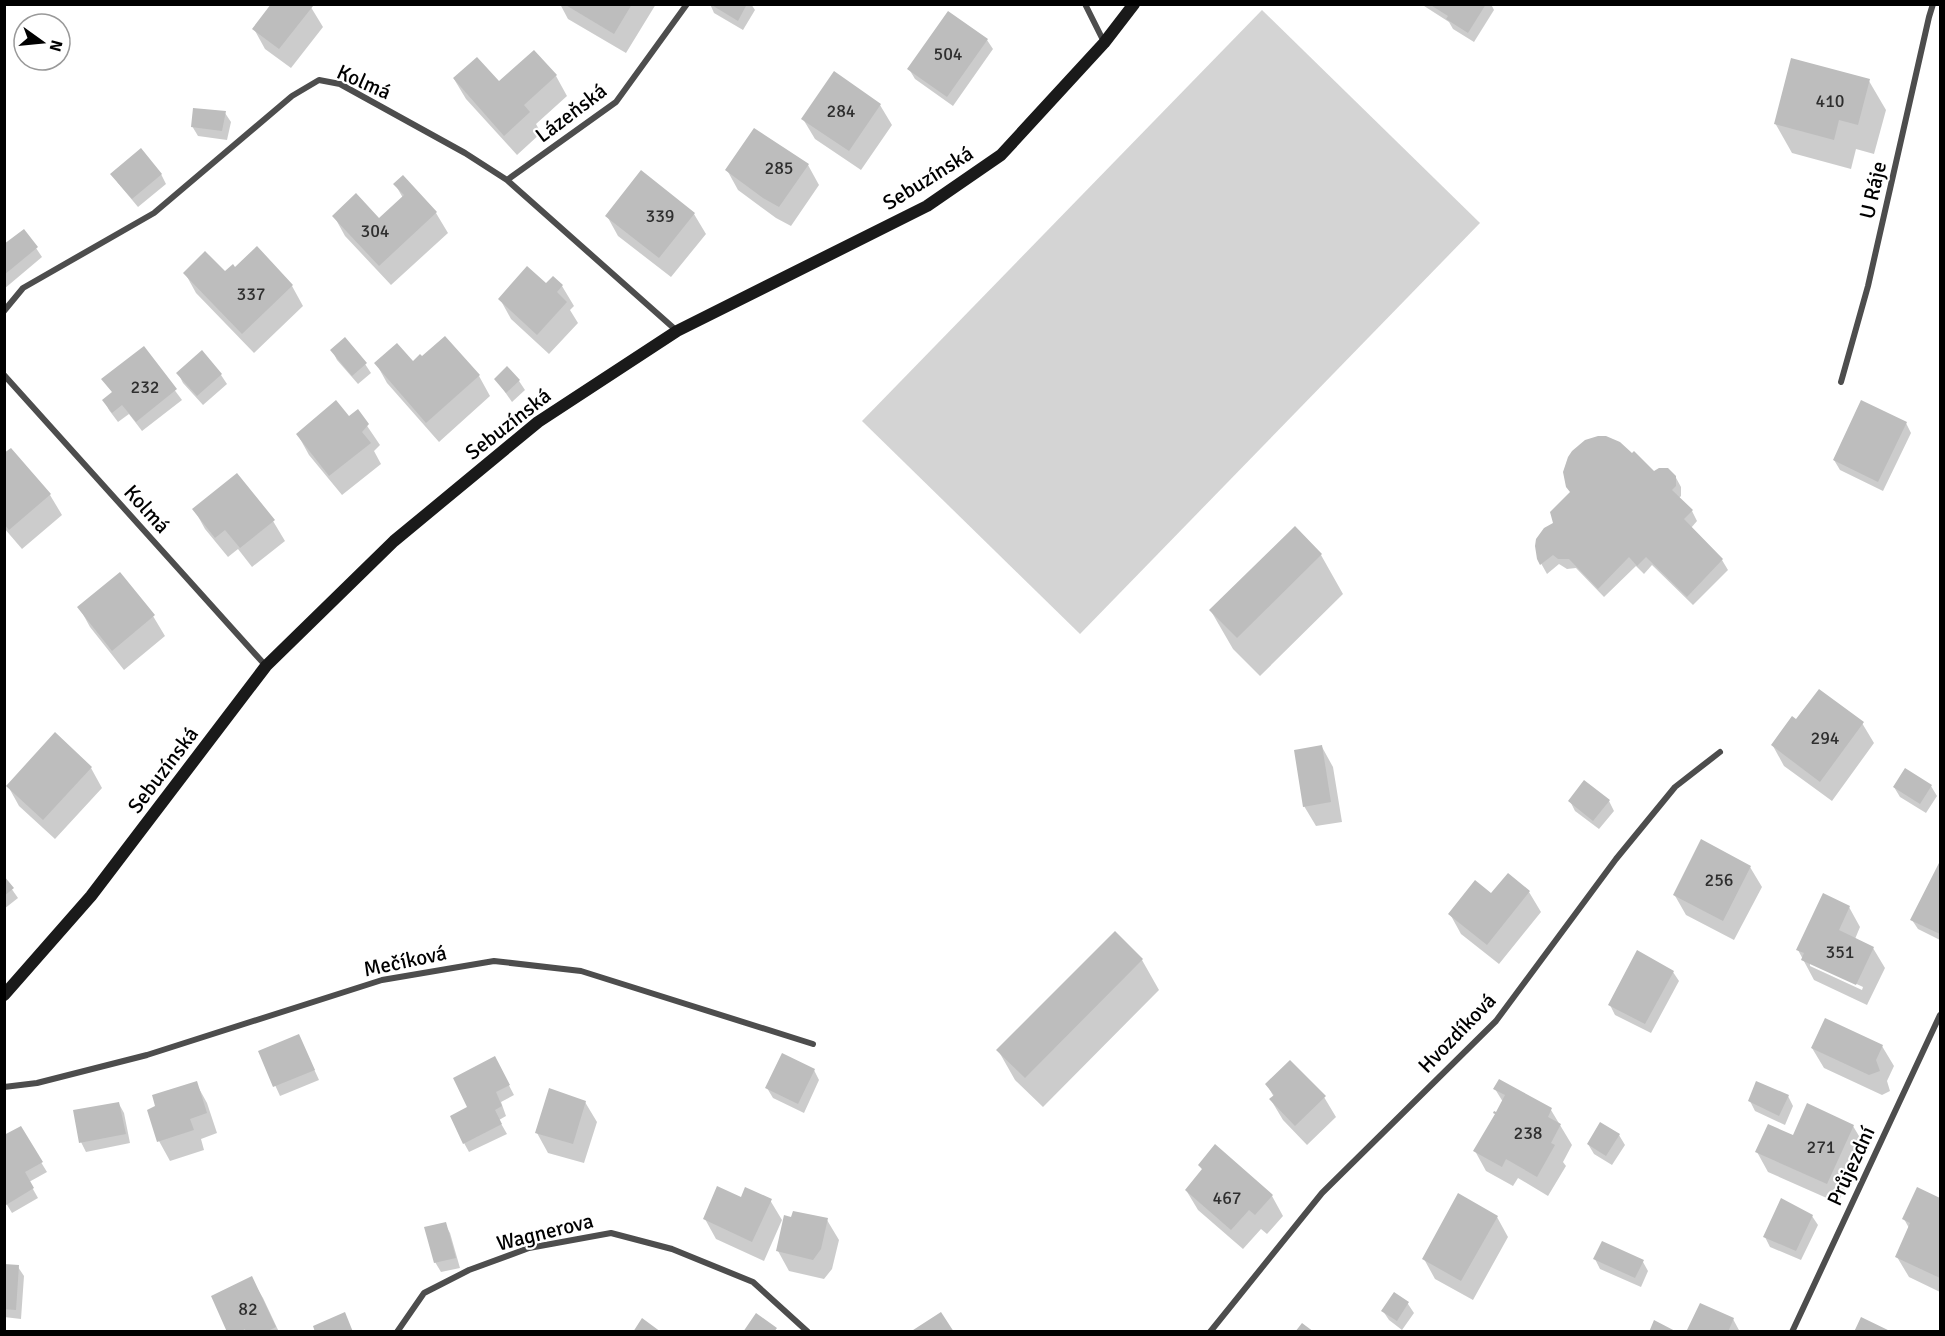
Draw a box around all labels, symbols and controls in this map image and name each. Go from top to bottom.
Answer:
north arrow [12,12,72,72]
text: N [44,38,67,54]
house number: 504 [933,43,963,65]
street label: Kolmá [333,59,395,105]
street label: Lázeňská [530,78,612,148]
house number: 410 [1815,90,1845,112]
house number: 284 [826,100,856,122]
street label: Sebuzínská [878,140,978,216]
house number: 285 [764,157,794,179]
street label: U Ráje [1854,159,1892,221]
house number: 339 [645,205,675,227]
house number: 304 [360,220,390,242]
house number: 337 [236,283,266,305]
house number: 232 [130,376,160,398]
street label: Sebuzínská [460,382,556,466]
street label: Kolmá [118,479,176,539]
street label: Sebuzínská [122,722,204,818]
house number: 294 [1810,727,1840,749]
house number: 256 [1704,869,1734,891]
street label: Mečíková [361,940,449,982]
house number: 351 [1825,941,1855,963]
street label: Hvozdíková [1413,988,1501,1078]
house number: 238 [1513,1122,1543,1144]
street label: Průjezdní [1821,1122,1881,1210]
house number: 271 [1806,1136,1836,1158]
house number: 467 [1212,1187,1242,1209]
street label: Wagnerova [494,1207,596,1257]
house number: 82 [238,1298,258,1320]

